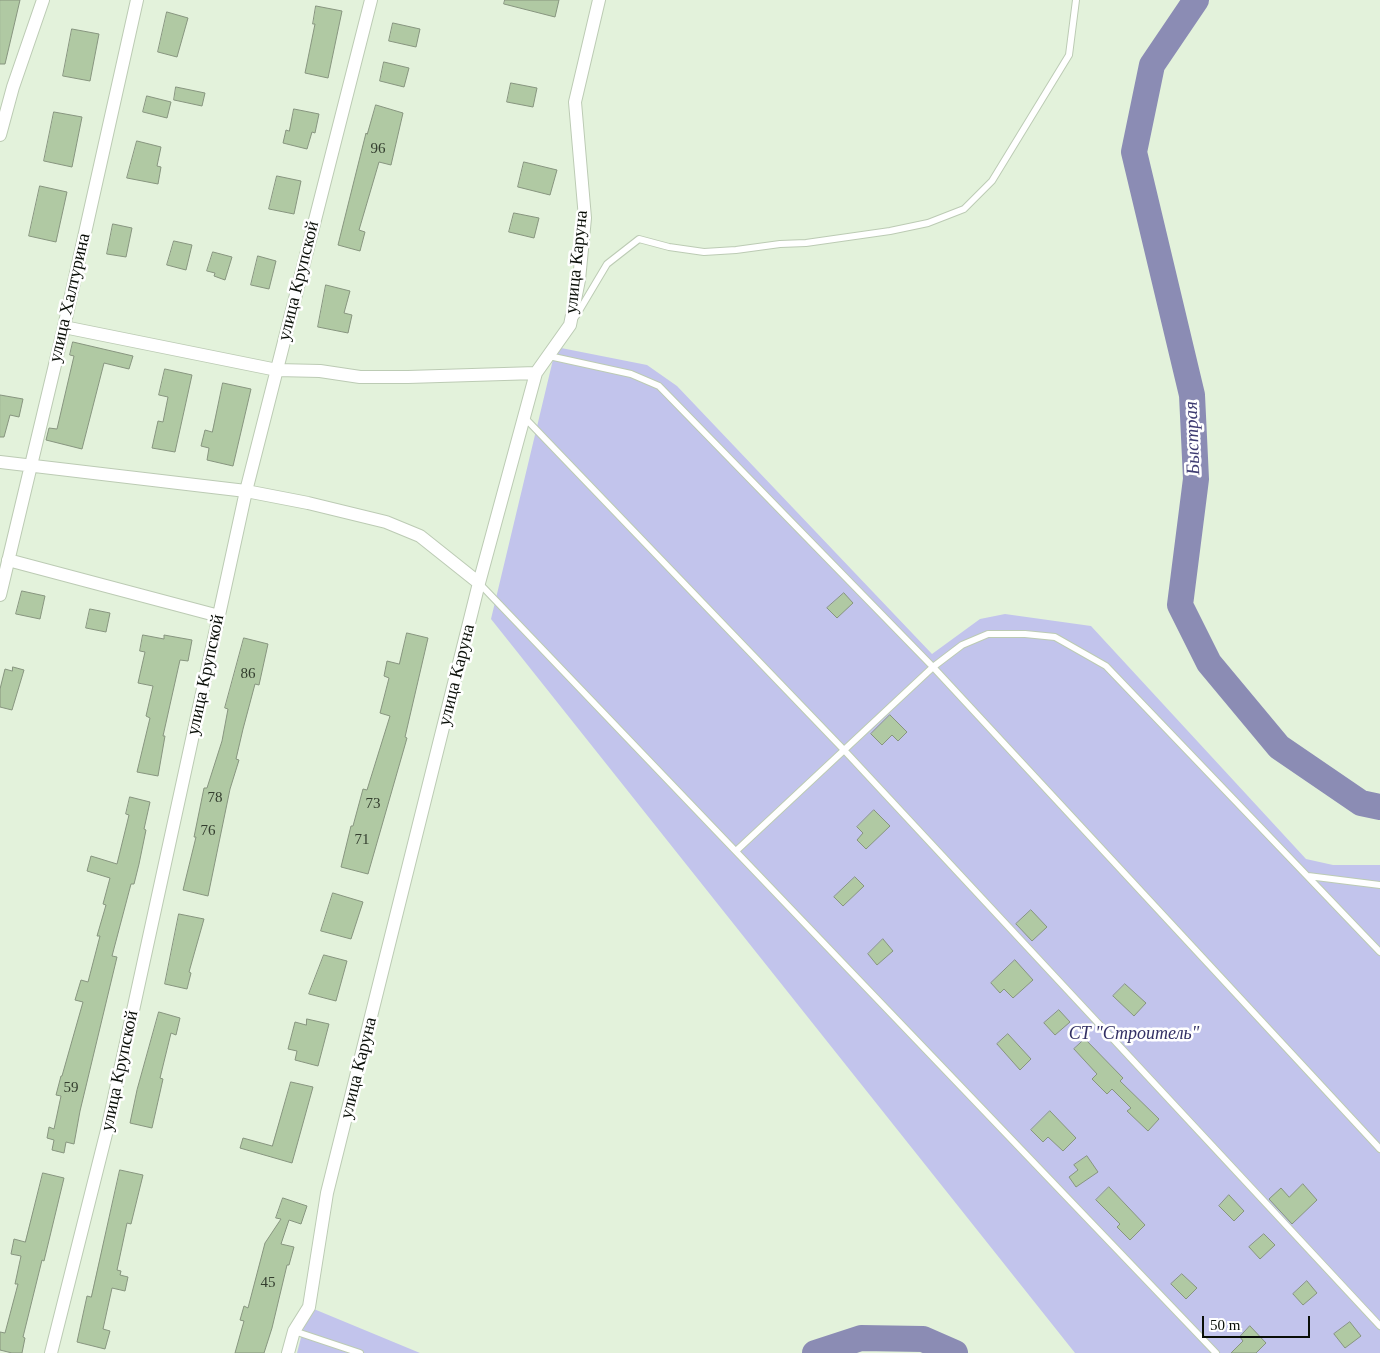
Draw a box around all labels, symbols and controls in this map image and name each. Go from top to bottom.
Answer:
house number: 96 [370,140,386,158]
street label: улица Каруна [561,209,593,315]
street label: улица Крупской [274,219,324,343]
street label: улица Халтурина [45,231,95,365]
water label: Быстрая [1180,401,1206,475]
street label: улица Крупской [183,613,229,737]
street label: улица Каруна [434,622,480,728]
house number: 86 [240,665,256,683]
house number: 78 [208,789,222,807]
house number: 73 [366,795,380,813]
house number: 76 [200,822,216,840]
house number: 71 [354,831,370,849]
street label: улица Крупской [97,1009,143,1133]
street label: улица Каруна [336,1015,382,1121]
park label: СТ "Строитель" [1069,1023,1199,1045]
house number: 59 [64,1079,78,1097]
house number: 45 [260,1274,276,1292]
scale bar [1205,1306,1312,1338]
text: 50 m [1210,1317,1240,1333]

